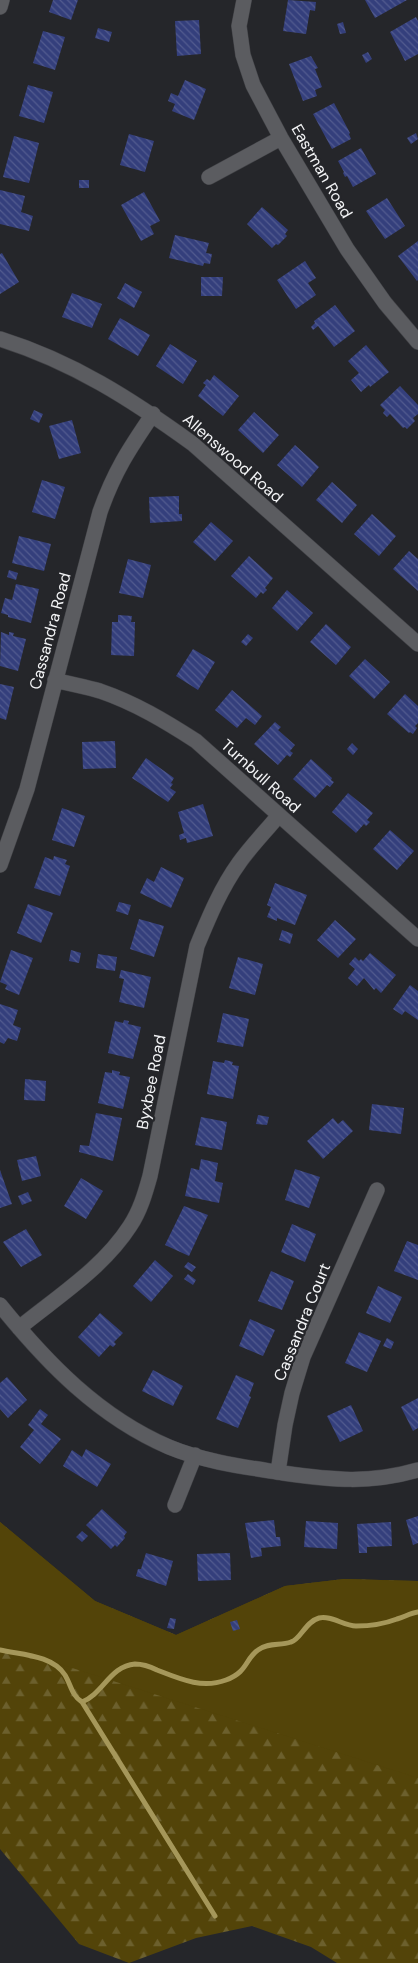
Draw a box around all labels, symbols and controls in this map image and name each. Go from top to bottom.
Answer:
street label: Eastman Road [287,120,357,222]
street label: Allenswood Road [178,409,288,507]
street label: Cassandra Road [24,570,76,692]
street label: Turnbull Road [217,735,305,817]
street label: Byxbee Road [132,1033,170,1131]
street label: Cassandra Court [269,1260,335,1384]

